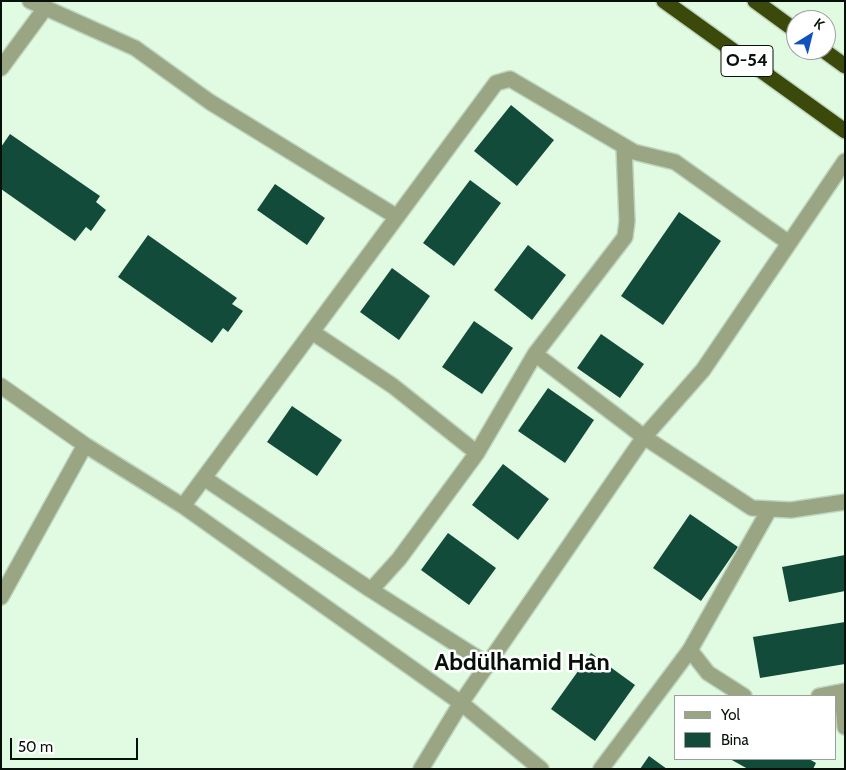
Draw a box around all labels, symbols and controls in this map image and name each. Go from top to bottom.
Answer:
north arrow [786,10,836,60]
text: K [810,14,828,34]
road number: O-54 [721,46,773,76]
district label: Abdülhamid Han [434,649,610,677]
legend [674,695,836,760]
text: Yol [721,706,740,724]
scale bar [12,728,140,760]
text: Bina [721,731,749,749]
text: 50 m [18,738,53,756]

